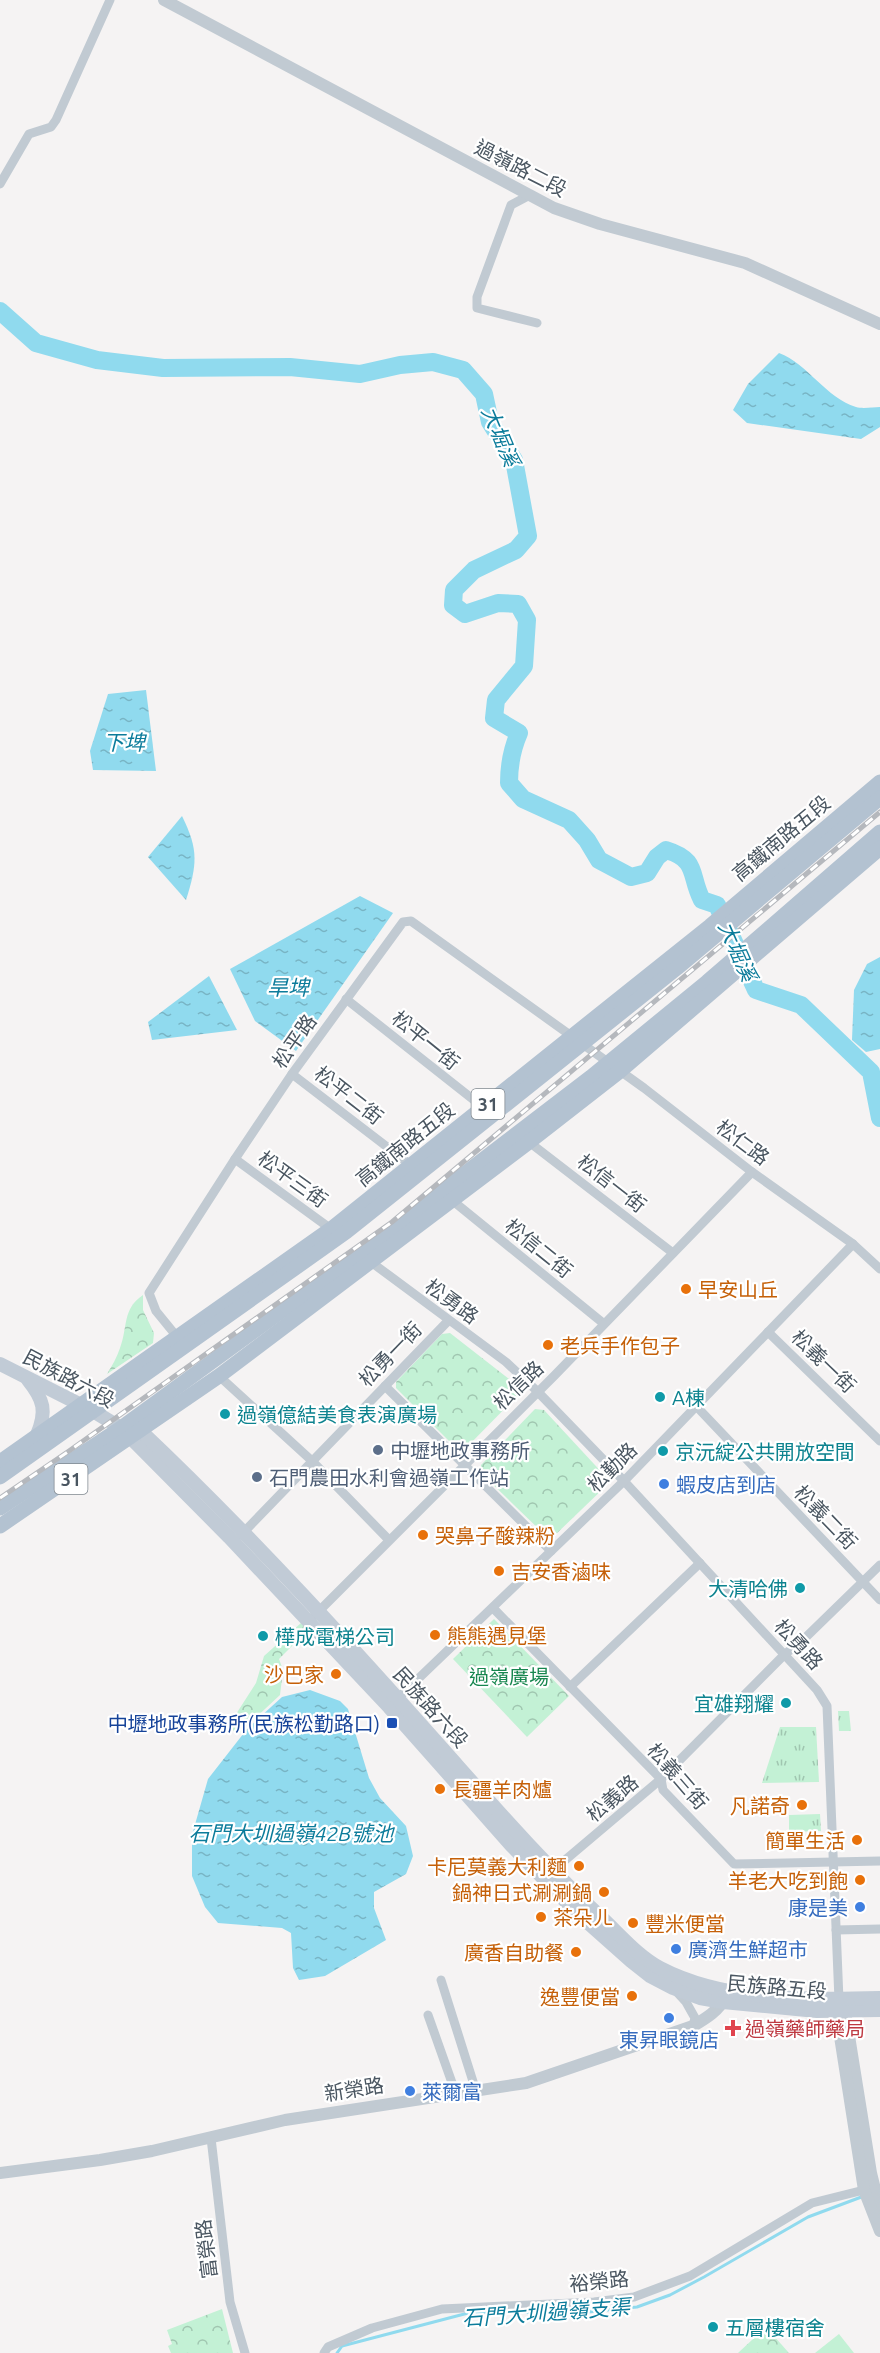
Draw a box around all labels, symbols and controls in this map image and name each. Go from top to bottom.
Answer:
street label: 過嶺路二段 [471,135,571,201]
water label: 大堀溪 [478,402,526,472]
water label: 下埤 [103,730,148,754]
street label: 高鐵南路五段 [728,791,834,885]
water label: 大堀溪 [714,917,763,987]
water label: 旱埤 [267,975,312,999]
street label: 松平一街 [388,1006,464,1074]
street label: 松平路 [267,1010,321,1072]
street label: 松平二街 [310,1061,388,1129]
road number: 31 [472,1089,504,1119]
street label: 高鐵南路五段 [351,1097,459,1191]
street label: 松仁路 [712,1115,774,1169]
street label: 松平三街 [254,1146,332,1212]
street label: 松信一街 [573,1149,651,1217]
street label: 松信二街 [501,1214,577,1282]
street label: 松勇路 [421,1274,483,1328]
place label: 早安山丘 [698,1278,778,1301]
marker: 早安山丘 [679,1282,693,1296]
street label: 松勇一街 [354,1317,426,1391]
street label: 松義一街 [787,1325,861,1397]
place label: 老兵手作包子 [560,1334,680,1357]
marker: 老兵手作包子 [541,1338,555,1352]
street label: 民族路六段 [19,1344,119,1412]
street label: 松信路 [488,1356,548,1414]
place label: A棟 [672,1386,705,1409]
marker: A棟 [653,1390,667,1404]
place label: 過嶺億結美食表演廣場 [237,1403,437,1426]
marker: 過嶺億結美食表演廣場 [218,1407,232,1421]
street label: 松勤路 [583,1438,641,1496]
place label: 中壢地政事務所 [390,1439,530,1462]
place label: 京沅綻公共開放空間 [675,1440,855,1463]
marker: 中壢地政事務所 [371,1443,385,1457]
marker: 京沅綻公共開放空間 [656,1444,670,1458]
road number: 31 [54,1464,88,1494]
place label: 石門農田水利會過嶺工作站 [269,1466,509,1489]
marker: 石門農田水利會過嶺工作站 [250,1470,264,1484]
place label: 蝦皮店到店 [676,1473,776,1496]
marker: 蝦皮店到店 [657,1477,671,1491]
street label: 松義二街 [790,1480,862,1554]
place label: 哭鼻子酸辣粉 [435,1524,555,1547]
marker: 哭鼻子酸辣粉 [416,1528,430,1542]
place label: 吉安香滷味 [511,1560,611,1583]
marker: 吉安香滷味 [492,1564,506,1578]
place label: 大清哈佛 [708,1577,788,1600]
marker: 大清哈佛 [793,1581,807,1595]
street label: 松勇路 [770,1614,828,1674]
place label: 熊熊遇見堡 [447,1624,547,1647]
place label: 樺成電梯公司 [275,1625,395,1648]
marker: 熊熊遇見堡 [428,1628,442,1642]
marker: 樺成電梯公司 [256,1629,270,1643]
street label: 民族路六段 [389,1662,473,1752]
place label: 沙巴家 [264,1663,324,1686]
park label: 過嶺廣場 [469,1665,549,1688]
marker: 沙巴家 [329,1667,343,1681]
place label: 宜雄翔耀 [694,1692,774,1715]
marker: 宜雄翔耀 [779,1696,793,1710]
place label: 中壢地政事務所(民族松勤路口) [107,1712,380,1735]
marker: 中壢地政事務所(民族松勤路口) [385,1716,399,1730]
street label: 松義三街 [643,1738,713,1814]
street label: 松義路 [582,1770,642,1826]
place label: 長疆羊肉爐 [452,1778,552,1801]
marker: 長疆羊肉爐 [433,1782,447,1796]
place label: 凡諾奇 [730,1794,790,1817]
marker: 凡諾奇 [795,1798,809,1812]
water label: 石門大圳過嶺42B號池 [189,1821,395,1845]
place label: 簡單生活 [765,1829,845,1852]
marker: 簡單生活 [850,1833,864,1847]
place label: 卡尼莫義大利麵 [427,1855,567,1878]
marker: 卡尼莫義大利麵 [572,1859,586,1873]
place label: 羊老大吃到飽 [728,1869,848,1892]
marker: 羊老大吃到飽 [853,1873,867,1887]
place label: 鍋神日式涮涮鍋 [452,1881,592,1904]
marker: 鍋神日式涮涮鍋 [597,1885,611,1899]
place label: 康是美 [788,1896,848,1919]
marker: 康是美 [853,1900,867,1914]
place label: 茶朵ㄦ [553,1906,613,1929]
marker: 茶朵ㄦ [534,1910,548,1924]
place label: 豐米便當 [645,1912,725,1935]
marker: 豐米便當 [626,1916,640,1930]
place label: 廣濟生鮮超市 [688,1938,808,1961]
place label: 廣香自助餐 [464,1941,564,1964]
marker: 廣濟生鮮超市 [669,1942,683,1956]
marker: 廣香自助餐 [569,1945,583,1959]
street label: 民族路五段 [726,1971,828,2003]
place label: 逸豐便當 [540,1985,620,2008]
marker: 逸豐便當 [625,1989,639,2003]
marker: 東昇眼鏡店 [662,2011,676,2025]
place label: 過嶺藥師藥局 [745,2017,865,2040]
marker: 過嶺藥師藥局 [726,2021,740,2035]
place label: 東昇眼鏡店 [619,2028,719,2051]
street label: 新榮路 [323,2073,385,2105]
place label: 萊爾富 [422,2080,482,2103]
marker: 萊爾富 [403,2084,417,2098]
street label: 富榮路 [191,2218,221,2280]
street label: 裕榮路 [568,2266,630,2296]
water label: 石門大圳過嶺支渠 [461,2294,634,2330]
place label: 五層樓宿舍 [725,2316,825,2339]
marker: 五層樓宿舍 [706,2320,720,2334]

